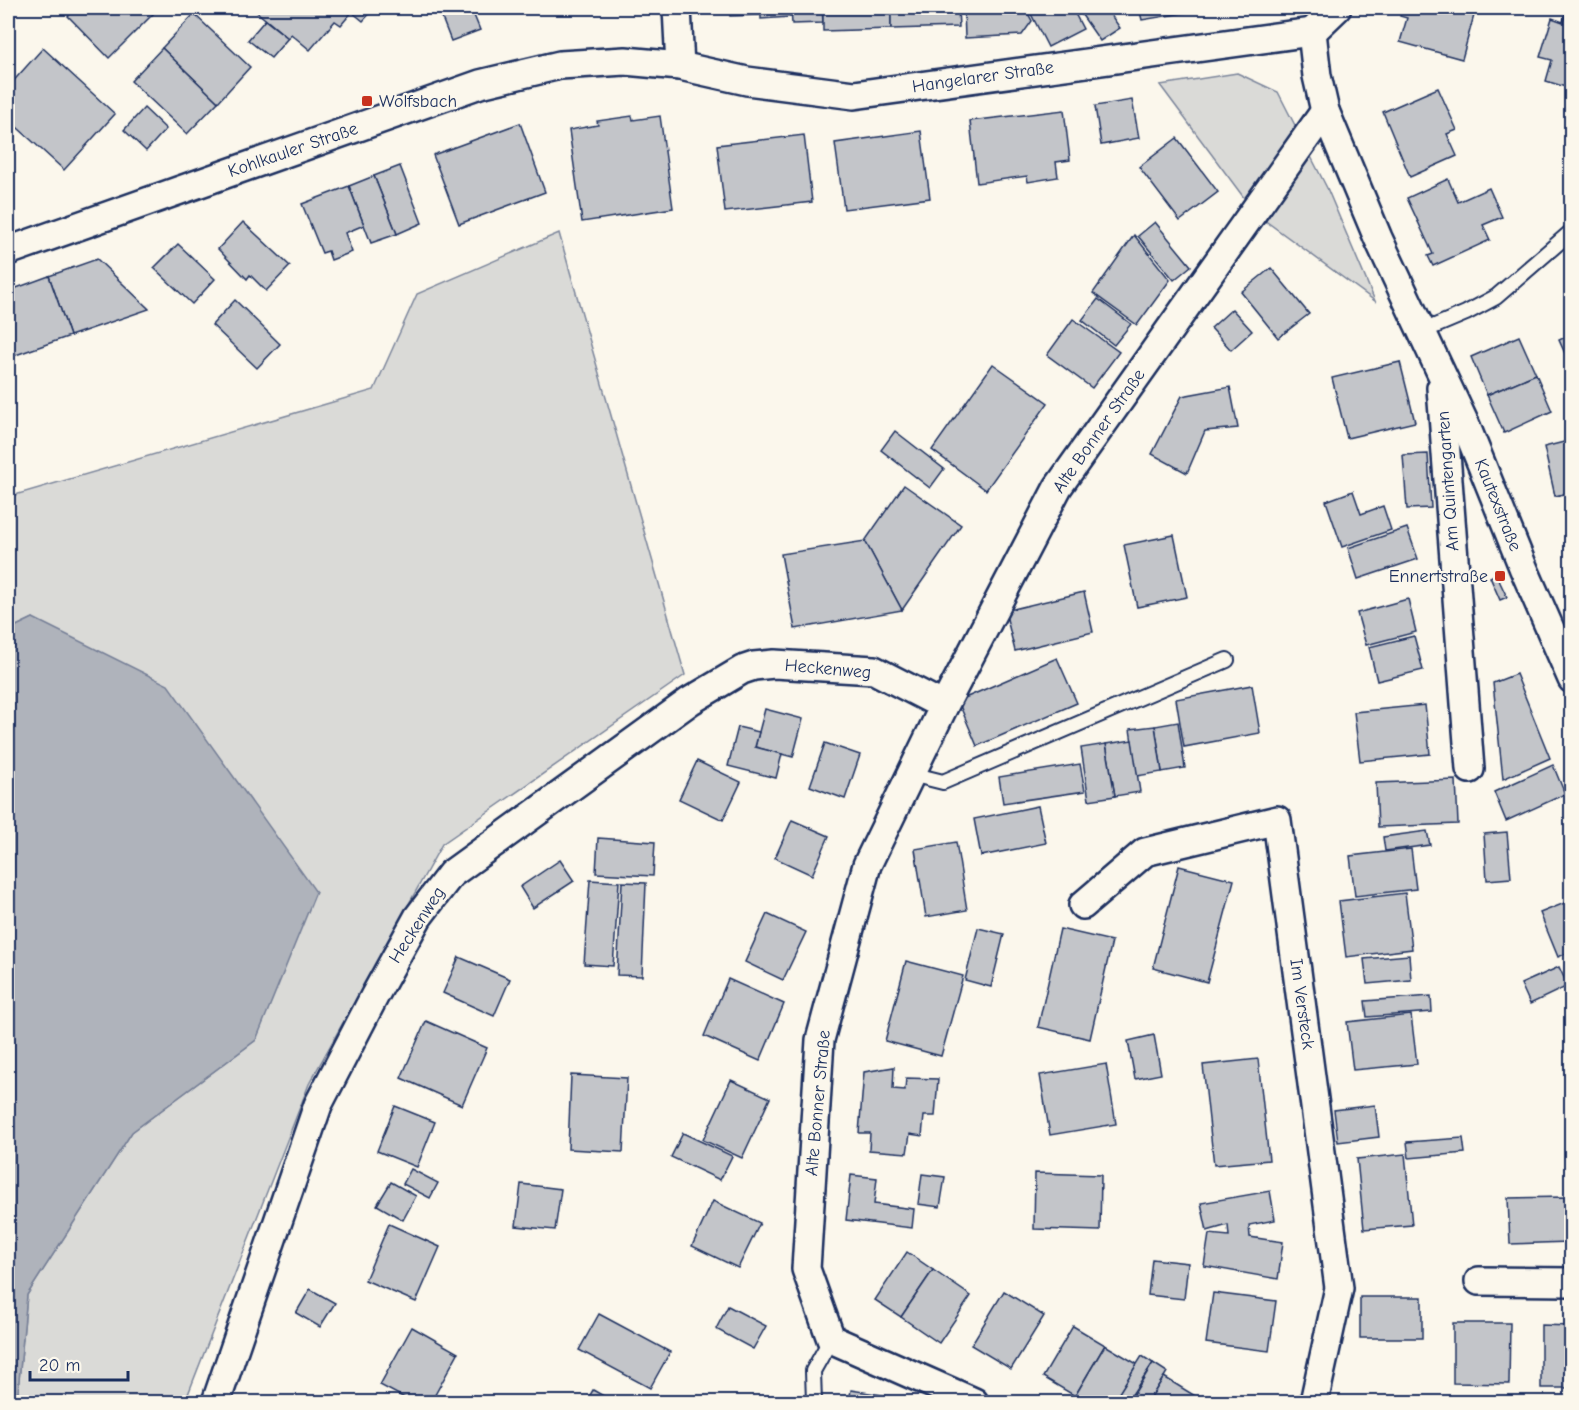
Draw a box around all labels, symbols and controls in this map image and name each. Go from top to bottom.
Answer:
street label: Hangelarer Straße [911,57,1055,97]
place label: Wolfsbach [379,91,457,112]
marker: Wolfsbach [360,94,374,108]
street label: Kohlkauler Straße [225,118,361,182]
street label: Alte Bonner Straße [1048,365,1150,497]
street label: Am Quintengarten [1433,410,1463,552]
street label: Kautexstraße [1470,456,1526,554]
place label: Ennertstraße [1389,566,1488,587]
marker: Ennertstraße [1493,569,1507,583]
street label: Heckenweg [784,655,872,683]
street label: Heckenweg [384,883,450,967]
street label: Im Versteck [1285,957,1319,1051]
street label: Alte Bonner Straße [801,1029,835,1177]
scale bar [30,1344,128,1382]
text: 20 m [39,1355,80,1376]

